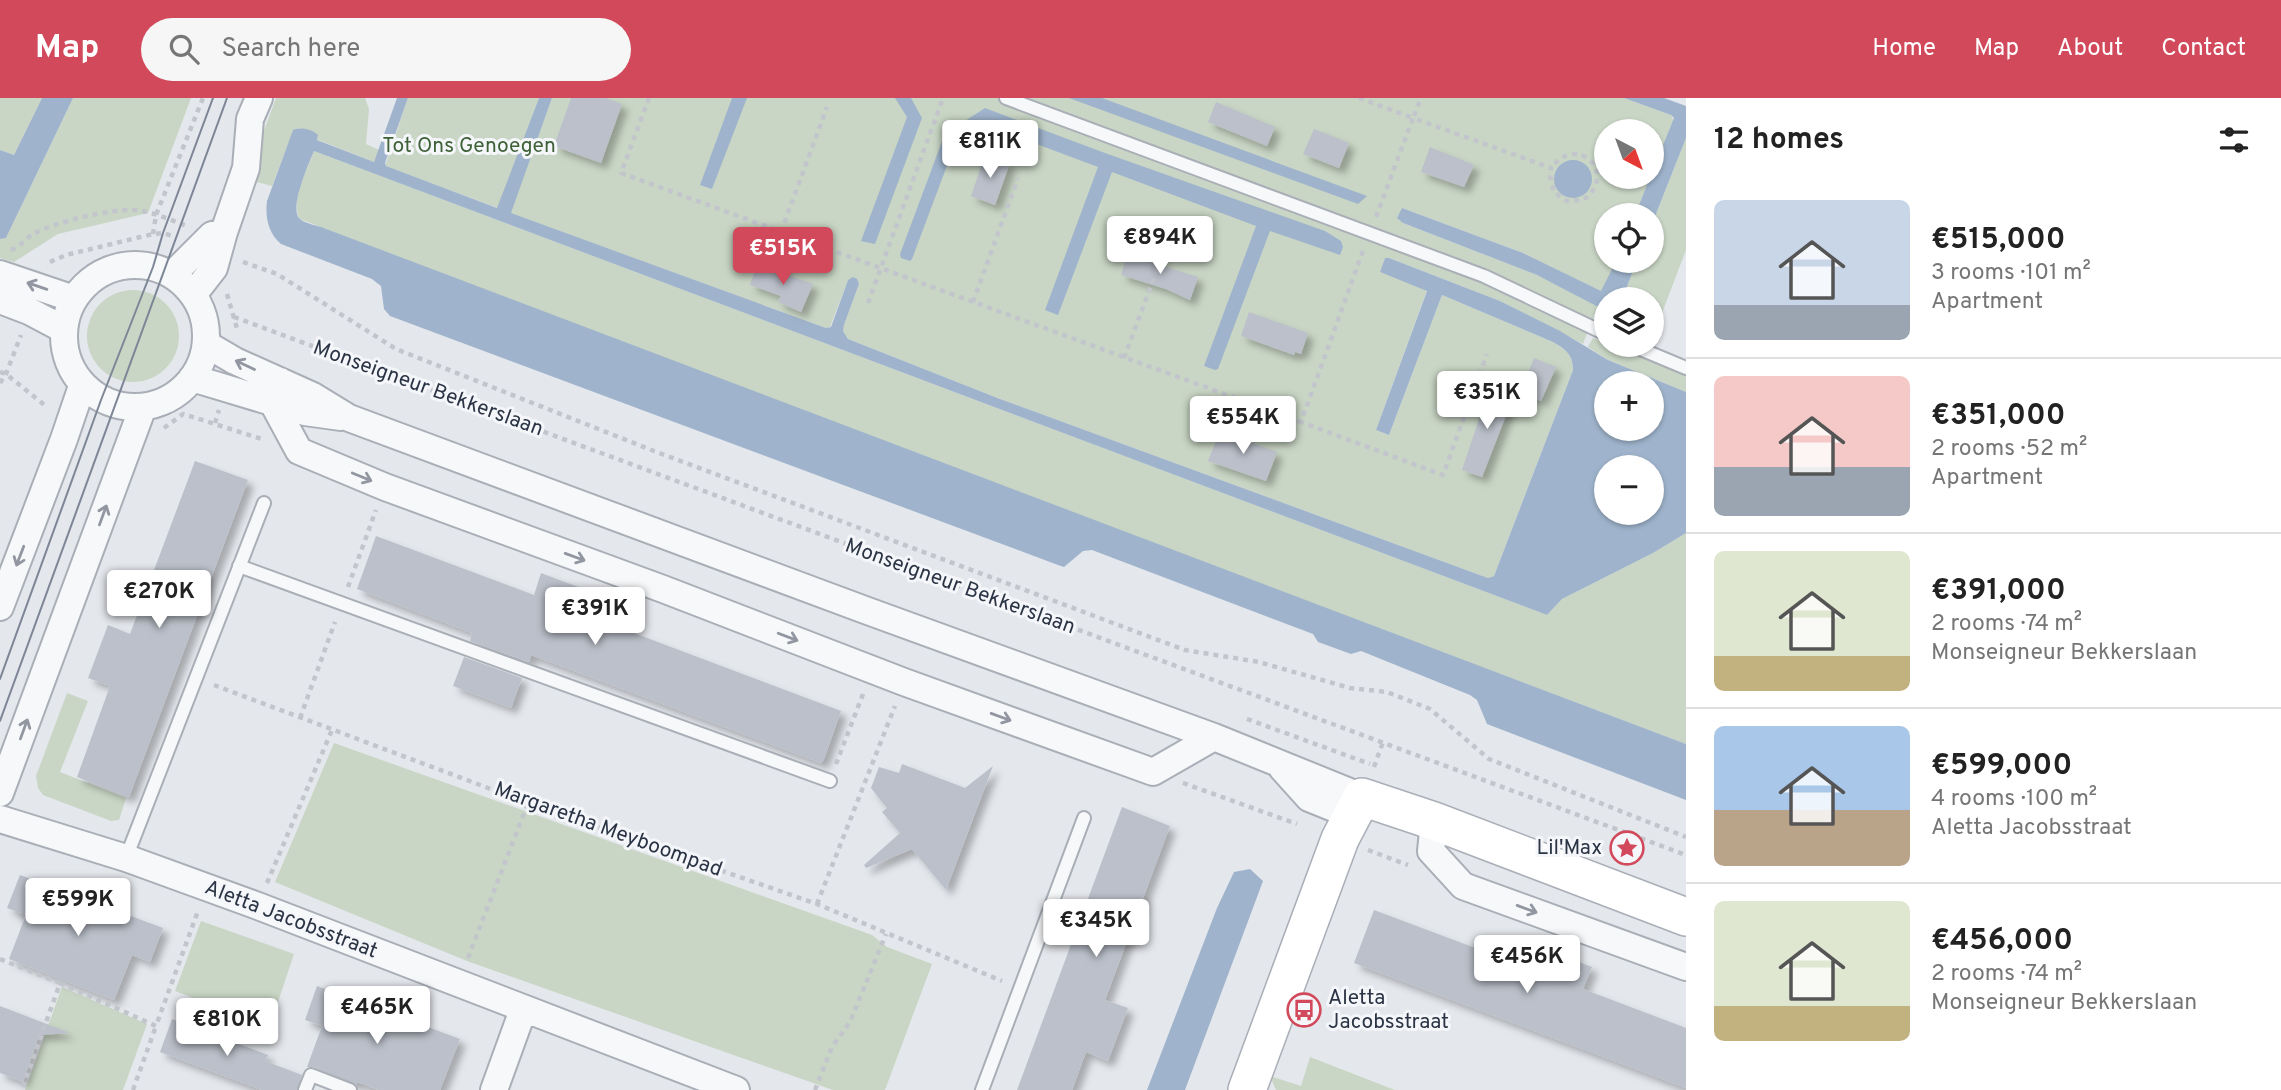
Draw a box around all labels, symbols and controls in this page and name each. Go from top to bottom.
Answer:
search box [141,18,631,81]
text: Map [35,28,99,70]
icon: search [165,30,203,68]
text: Search here [221,33,360,66]
text: Home [1872,34,1936,64]
text: Map [1974,34,2019,64]
text: About [2057,34,2123,64]
text: Contact [2161,34,2246,64]
north arrow [1594,119,1664,189]
map controls [1594,119,1664,525]
pin: €811K [941,120,1039,180]
icon: filters [2215,121,2253,159]
text: 12 homes [1714,122,1844,159]
text: €811K [958,128,1022,157]
park label: Tot Ons Genoegen [382,133,556,160]
button: locate [1594,203,1664,273]
pin: €894K [1111,216,1209,276]
text: €515,000 [1931,222,2066,259]
text: €894K [1123,224,1197,253]
pin: €515K [734,228,832,287]
icon: home [1770,228,1854,312]
text: €515K [749,235,817,264]
text: 3 rooms · 101 m² [1931,259,2091,288]
one-way arrow [27,279,49,291]
button: layers [1594,287,1664,357]
text: Apartment [1931,288,2043,317]
street label: Monseigneur Bekkerslaan [309,335,547,443]
one-way arrow [235,358,256,371]
button: + [1594,371,1664,441]
pin: €351K [1438,372,1536,431]
text: €351K [1453,379,1521,408]
pin: €554K [1194,396,1292,456]
text: €351,000 [1931,398,2066,435]
text: €554K [1206,404,1280,433]
icon: home [1770,404,1854,488]
text: 2 rooms · 52 m² [1931,435,2087,464]
button: − [1594,455,1664,525]
text: Apartment [1931,464,2043,493]
one-way arrow [350,471,372,484]
one-way arrow [98,505,110,527]
street label: Monseigneur Bekkerslaan [841,533,1079,641]
one-way arrow [12,545,25,566]
one-way arrow [563,551,585,564]
pin: €270K [110,570,208,630]
text: €391,000 [1931,573,2066,610]
text: €270K [123,578,195,607]
icon: home [1770,579,1854,663]
pin: €391K [546,588,644,647]
text: €391K [561,595,629,624]
text: 2 rooms · 74 m² [1931,610,2082,639]
one-way arrow [776,632,798,645]
text: Monseigneur Bekkerslaan [1931,639,2197,668]
one-way arrow [989,712,1011,724]
one-way arrow [18,718,31,740]
text: €599,000 [1931,748,2072,785]
icon: home [1770,754,1854,838]
street label: Margaretha Meyboompad [490,776,726,884]
text: 4 rooms · 100 m² [1931,785,2097,814]
text: Aletta Jacobsstraat [1931,814,2132,843]
place icon: Lil'Max [1608,829,1646,867]
place label: Lil'Max [1536,835,1602,862]
street label: Aletta Jacobsstraat [201,875,381,965]
pin: €599K [29,878,127,938]
text: €599K [41,886,115,915]
pin: €345K [1047,900,1145,959]
one-way arrow [1515,904,1537,916]
text: €345K [1059,907,1133,936]
text: €456,000 [1931,923,2073,960]
icon: home [1770,929,1854,1013]
pin: €456K [1478,936,1576,995]
text: €456K [1490,943,1564,972]
text: 2 rooms · 74 m² [1931,960,2082,989]
place label: Aletta Jacobsstraat [1328,985,1449,1036]
pin: €465K [328,986,426,1046]
text: Monseigneur Bekkerslaan [1931,989,2197,1018]
bus stop icon: Aletta Jacobsstraat [1285,991,1323,1029]
text: €465K [340,994,414,1023]
pin: €810K [178,998,276,1058]
text: €810K [192,1006,262,1035]

